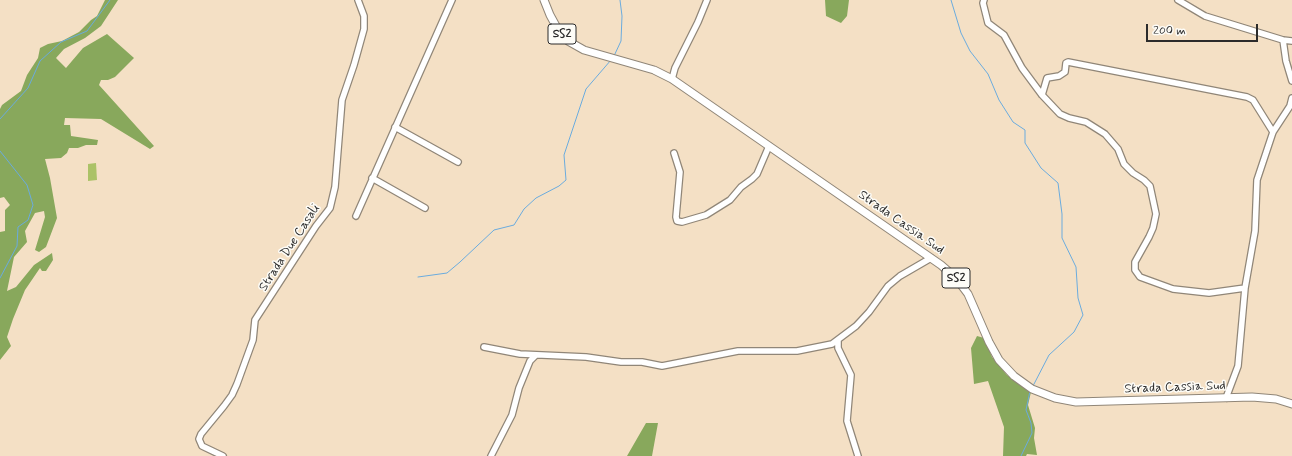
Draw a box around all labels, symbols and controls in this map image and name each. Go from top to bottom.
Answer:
scale bar [1148,16,1260,42]
text: 200 m [1153,23,1186,39]
road number: SS2 [548,24,576,44]
street label: Strada Cassia Sud [855,188,947,258]
street label: Strada Due Casali [256,202,324,294]
road number: SS2 [942,268,970,288]
street label: Strada Cassia Sud [1124,378,1226,398]

